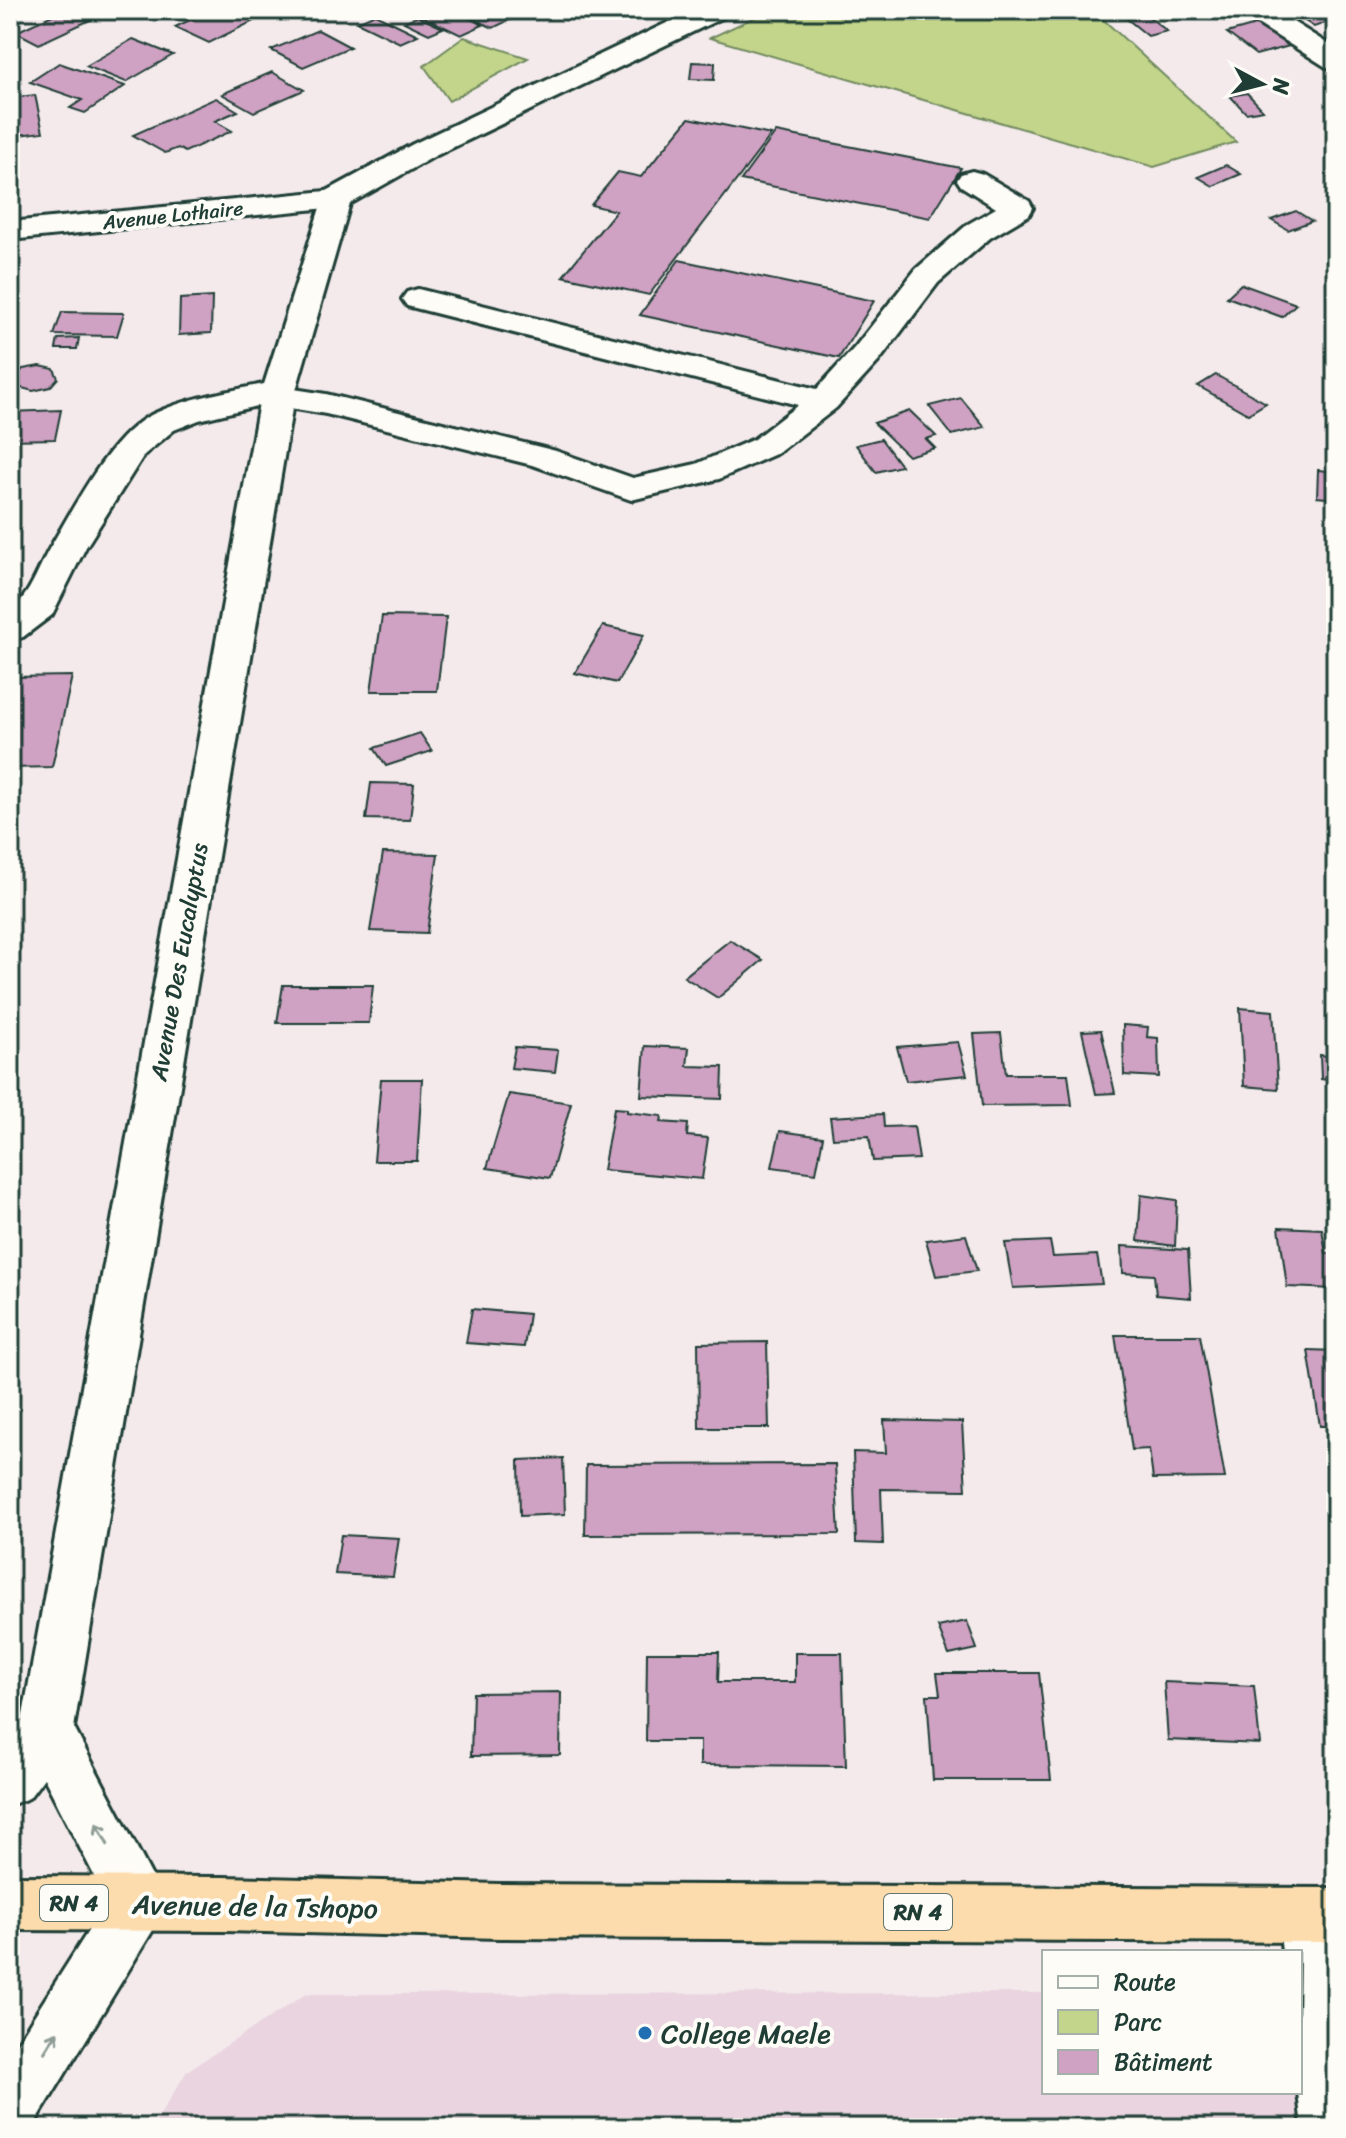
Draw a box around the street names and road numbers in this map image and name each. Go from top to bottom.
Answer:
street label: Avenue Lothaire [100,191,245,240]
street label: Avenue Des Eucalyptus [137,840,221,1085]
street label: Avenue de la Tshopo [131,1880,378,1933]
road number: RN 4 [40,1885,108,1921]
road number: RN 4 [884,1894,952,1930]

